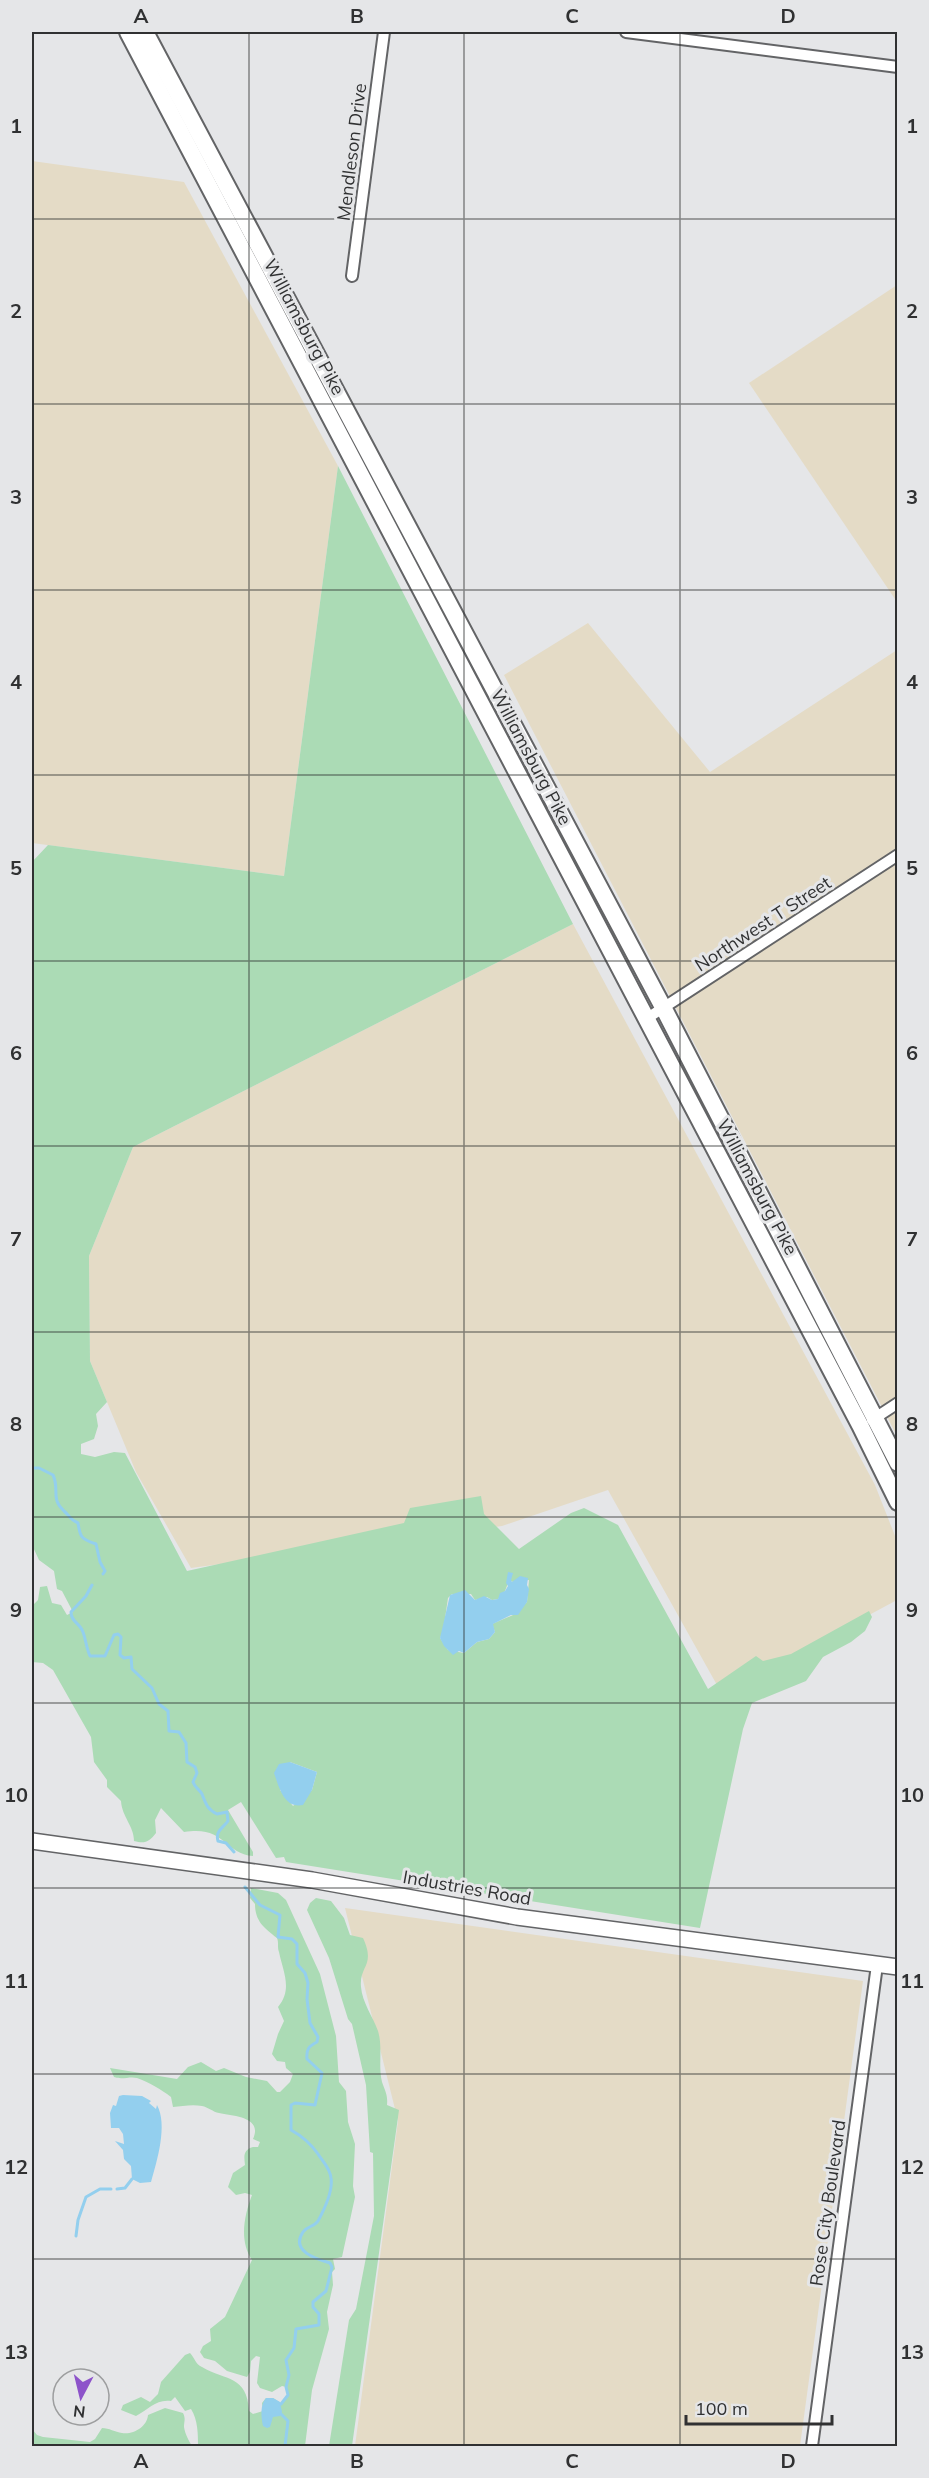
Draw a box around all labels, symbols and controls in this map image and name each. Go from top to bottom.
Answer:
text: A [134,3,149,28]
text: B [350,3,364,28]
text: C [565,3,579,28]
text: D [780,3,796,28]
street label: Mendleson Drive [332,82,371,222]
text: 1 [10,113,22,138]
text: 1 [906,113,918,138]
street label: Williamsburg Pike [259,255,350,399]
text: 2 [10,298,22,323]
text: 2 [906,298,918,323]
text: 3 [10,484,22,509]
text: 3 [906,484,918,509]
text: 4 [10,669,22,694]
text: 4 [906,669,918,694]
street label: Williamsburg Pike [486,685,577,829]
text: 5 [10,855,22,880]
text: 5 [906,855,918,880]
street label: Northwest T Street [690,871,835,976]
text: 6 [10,1040,22,1065]
text: 6 [906,1040,918,1065]
street label: Williamsburg Pike [712,1115,803,1259]
text: 7 [10,1226,22,1251]
text: 7 [906,1226,918,1251]
text: 8 [10,1411,22,1436]
text: 8 [906,1411,918,1436]
text: 9 [10,1597,22,1622]
text: 9 [906,1597,918,1622]
text: 10 [4,1782,28,1807]
text: 10 [900,1782,924,1807]
street label: Industries Road [401,1865,533,1910]
text: 11 [4,1968,28,1993]
text: 11 [900,1968,924,1993]
street label: Rose City Boulevard [804,2118,851,2287]
text: 12 [4,2154,28,2179]
text: 12 [900,2154,924,2179]
text: 13 [4,2339,28,2364]
text: 13 [900,2339,924,2364]
north arrow [51,2367,111,2427]
scale bar [686,2388,832,2426]
text: 100 m [695,2397,748,2420]
text: N [72,2401,86,2423]
text: A [134,2448,149,2473]
text: B [350,2448,364,2473]
text: C [565,2448,579,2473]
text: D [780,2448,796,2473]

